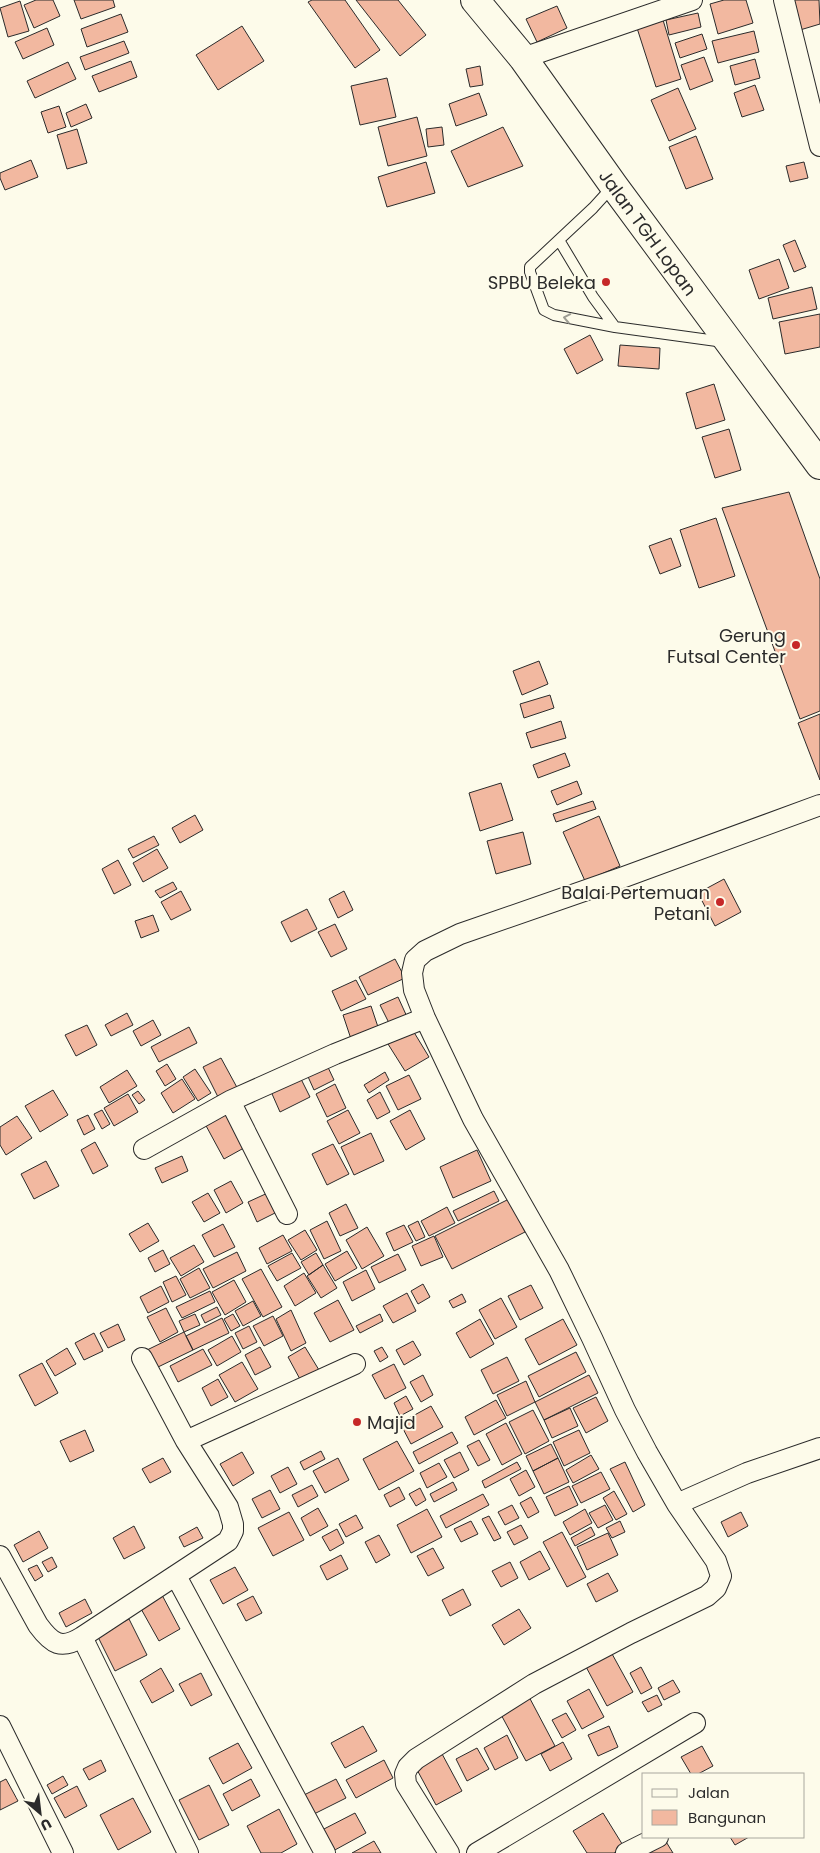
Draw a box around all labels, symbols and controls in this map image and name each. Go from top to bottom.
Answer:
street label: Jalan TGH Lopan [594,164,703,301]
place label: SPBU Beleka [488,270,596,295]
marker: SPBU Beleka [600,276,612,288]
one-way arrow [563,313,572,323]
place label: Gerung Futsal Center [667,623,786,669]
marker: Gerung Futsal Center [790,639,802,651]
place label: Balai Pertemuan Petani [561,880,710,926]
marker: Balai Pertemuan Petani [714,896,726,908]
place label: Majid [367,1410,416,1435]
marker: Majid [351,1416,363,1428]
legend [642,1773,805,1838]
text: Jalan [688,1782,730,1803]
north arrow [15,1788,65,1838]
text: Bangunan [688,1807,766,1828]
text: U [37,1813,55,1836]

